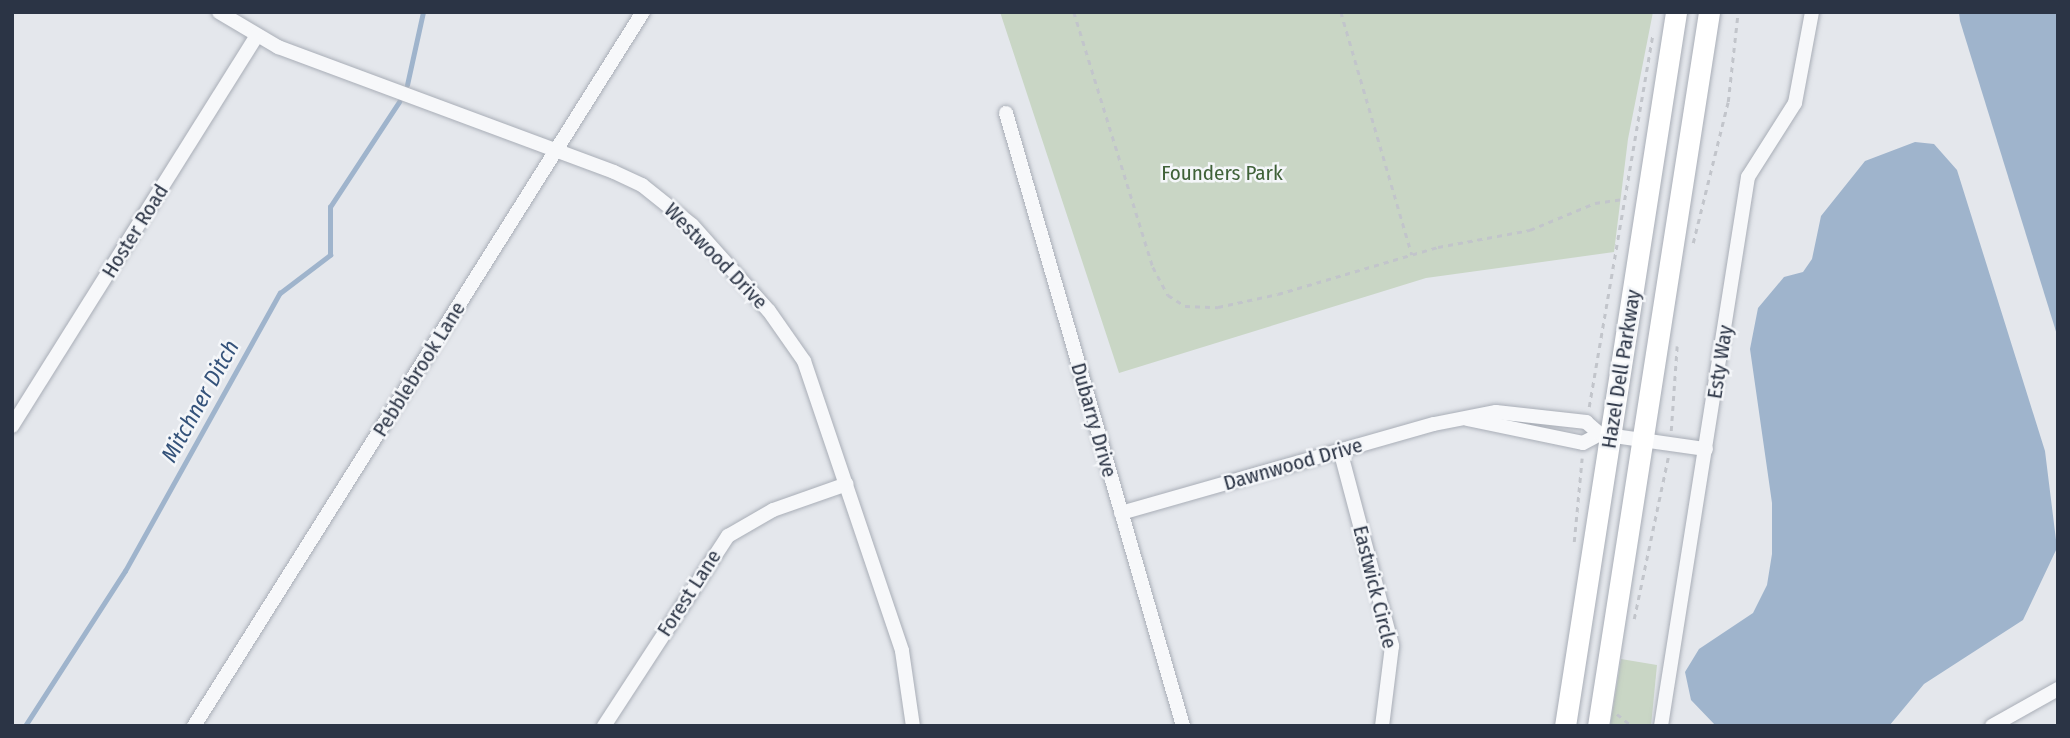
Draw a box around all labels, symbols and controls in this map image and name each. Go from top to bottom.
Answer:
park label: Founders Park [1161,160,1283,186]
street label: Hoster Road [96,180,174,282]
street label: Westwood Drive [659,198,773,314]
street label: Hazel Dell Parkway [1596,288,1646,450]
street label: Pebblebrook Lane [367,297,471,441]
street label: Esty Way [1702,323,1738,401]
water label: Mitchner Ditch [155,335,245,467]
street label: Dubarry Drive [1066,360,1122,480]
street label: Dawnwood Drive [1221,432,1365,496]
street label: Eastwick Circle [1348,523,1402,651]
street label: Forest Lane [652,545,726,641]

